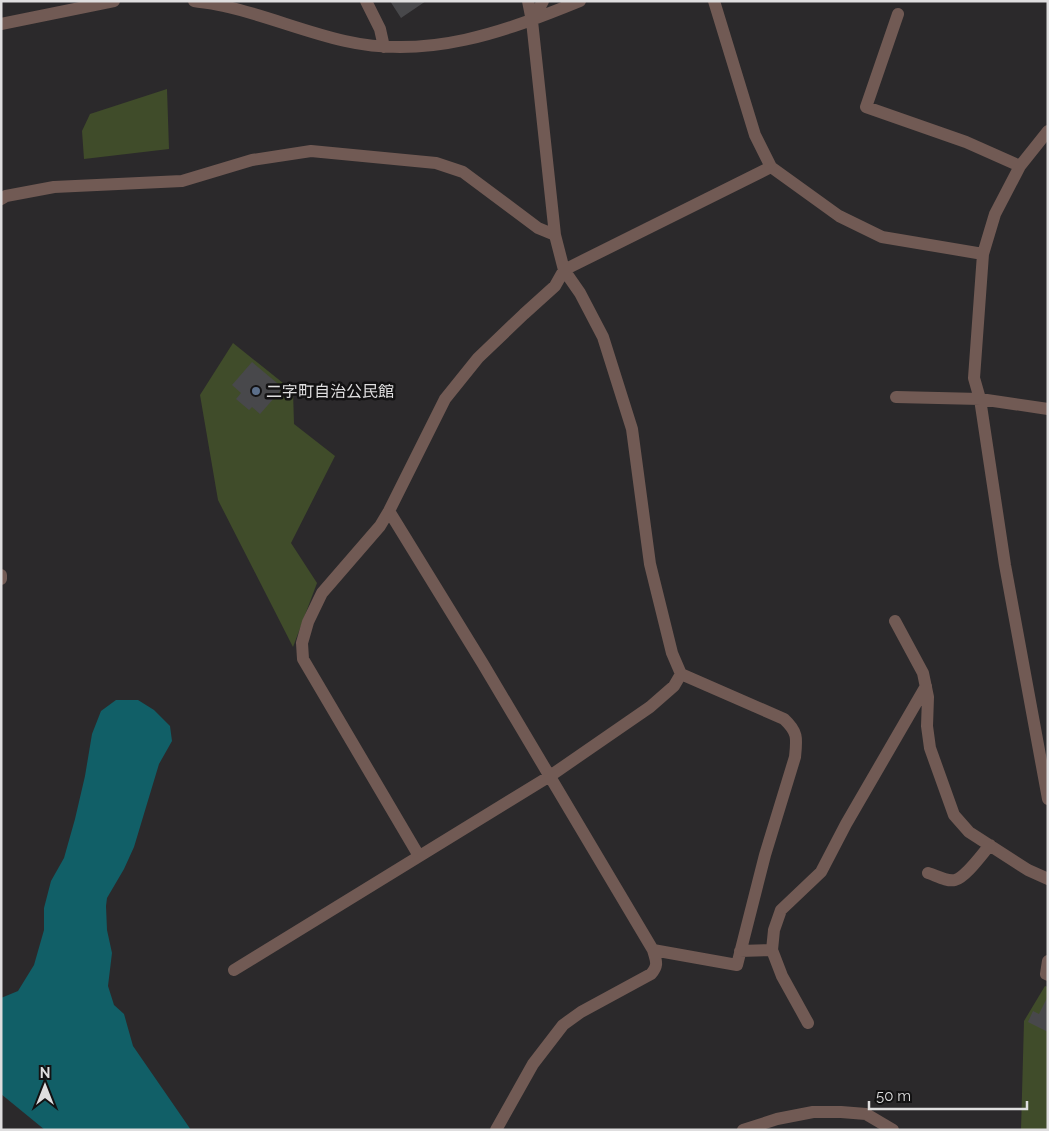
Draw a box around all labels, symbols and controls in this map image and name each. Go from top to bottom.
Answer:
place label: 二字町自治公民館 [266,382,394,401]
marker: 二字町自治公民館 [250,385,262,397]
north arrow [20,1061,70,1111]
text: N [40,1065,50,1081]
scale bar [869,1078,1026,1110]
text: 50 m [876,1087,911,1105]

